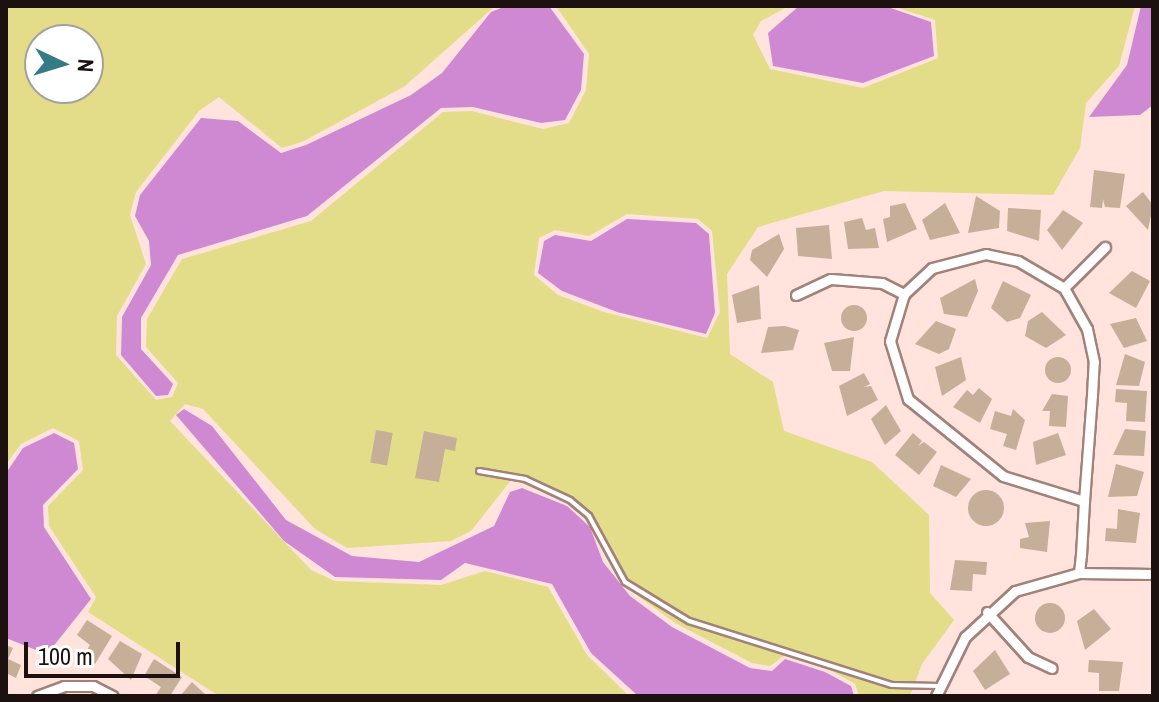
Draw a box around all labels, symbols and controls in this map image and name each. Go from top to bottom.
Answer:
north arrow [24,24,104,104]
text: N [71,58,101,73]
scale bar [28,626,184,676]
text: 100 m [38,640,93,672]

